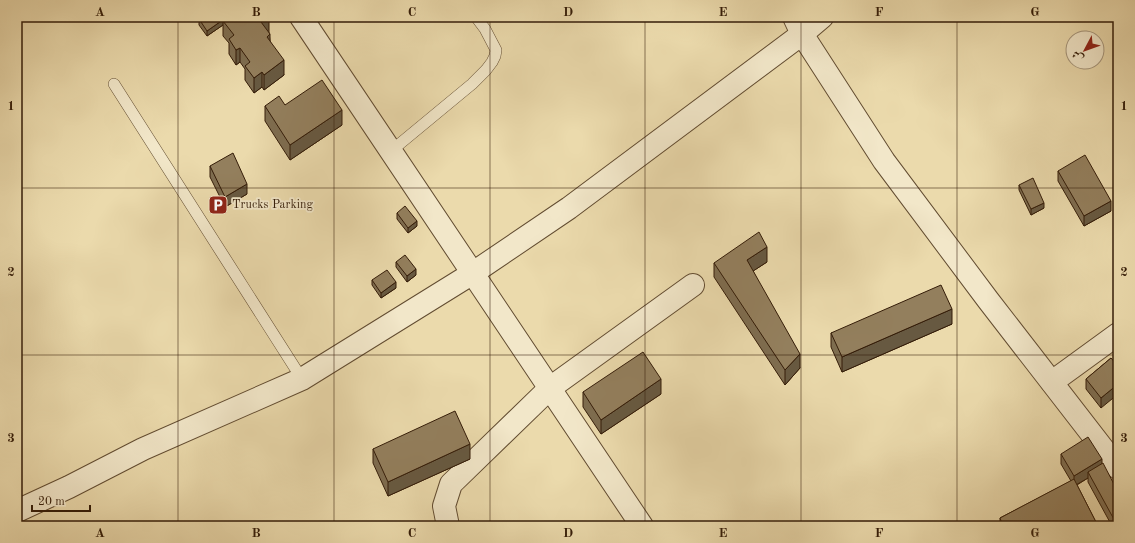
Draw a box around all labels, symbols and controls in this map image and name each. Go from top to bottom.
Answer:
text: A [95,6,105,19]
text: B [251,6,261,19]
text: C [408,6,416,19]
text: D [563,6,573,19]
text: E [719,6,728,19]
text: F [875,6,884,19]
text: G [1030,6,1040,19]
north arrow [1065,30,1105,70]
text: ش [1071,48,1086,63]
text: 1 [7,100,15,113]
text: 1 [1120,100,1128,113]
parking icon: Trucks Parking [207,194,229,216]
place label: Trucks Parking [232,199,313,211]
text: 2 [7,266,15,279]
text: 2 [1120,266,1128,279]
text: 3 [7,432,15,445]
text: 3 [1120,432,1128,445]
scale bar [32,487,90,513]
text: 20 m [38,496,65,508]
text: A [95,527,105,540]
text: B [251,527,261,540]
text: C [408,527,416,540]
text: D [563,527,573,540]
text: E [719,527,728,540]
text: F [875,527,884,540]
text: G [1030,527,1040,540]

